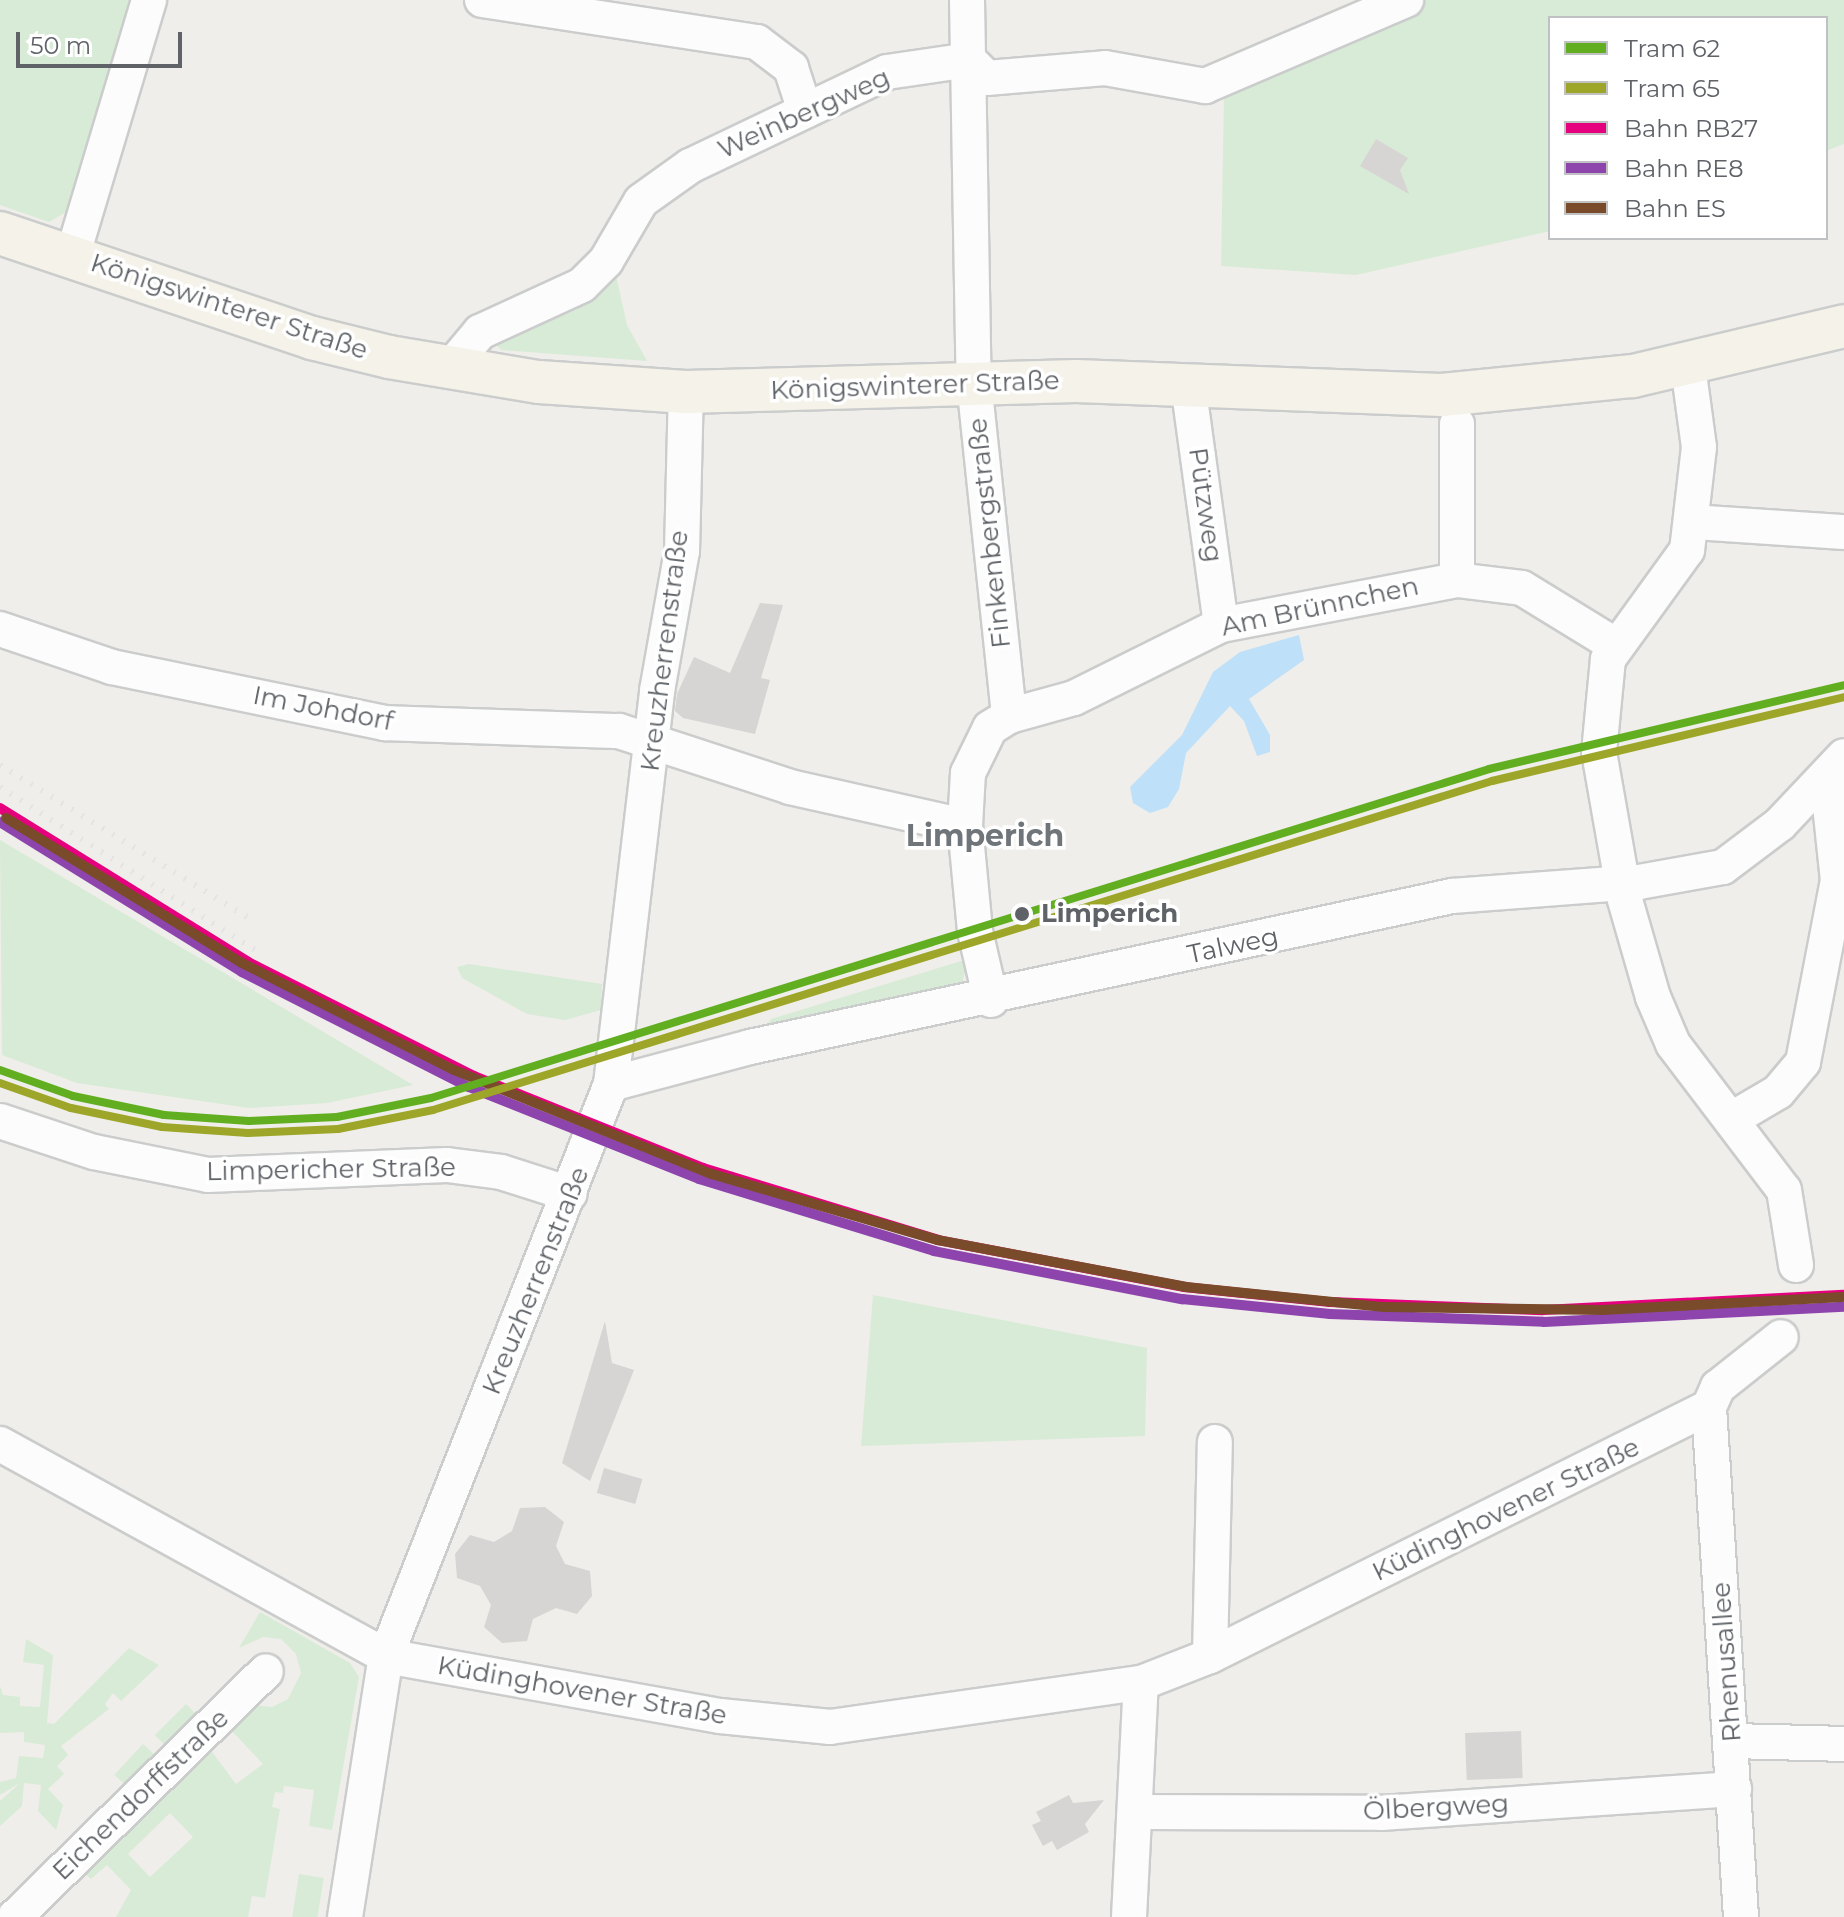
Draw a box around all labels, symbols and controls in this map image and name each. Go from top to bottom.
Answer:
scale bar [20,16,186,66]
legend [1548,16,1828,240]
text: 50 m [30,31,91,60]
text: Tram 62 [1624,34,1720,63]
street label: Weinbergweg [713,62,895,166]
text: Tram 65 [1624,74,1720,103]
text: Bahn RB27 [1624,114,1758,143]
text: Bahn RE8 [1624,154,1744,183]
text: Bahn ES [1624,194,1726,223]
street label: Königswinterer Straße [86,247,372,367]
street label: Königswinterer Straße [770,365,1060,407]
street label: Finkenbergstraße [962,416,1018,650]
street label: Pützweg [1182,446,1228,564]
street label: Kreuzherrenstraße [635,529,695,773]
street label: Am Brünnchen [1218,571,1422,643]
street label: Im Johdorf [250,680,396,738]
district label: Limperich [906,818,1064,854]
place label: Limperich [1041,898,1178,930]
marker: Limperich [1010,902,1034,926]
street label: Talweg [1185,921,1281,971]
street label: Limpericher Straße [206,1152,456,1188]
street label: Kreuzherrenstraße [476,1163,596,1399]
street label: Küdinghovener Straße [1367,1432,1645,1588]
street label: Rhenusallee [1706,1581,1748,1743]
street label: Küdinghovener Straße [435,1650,729,1732]
street label: Eichendorffstraße [46,1703,236,1887]
street label: Ölbergweg [1362,1789,1510,1827]

